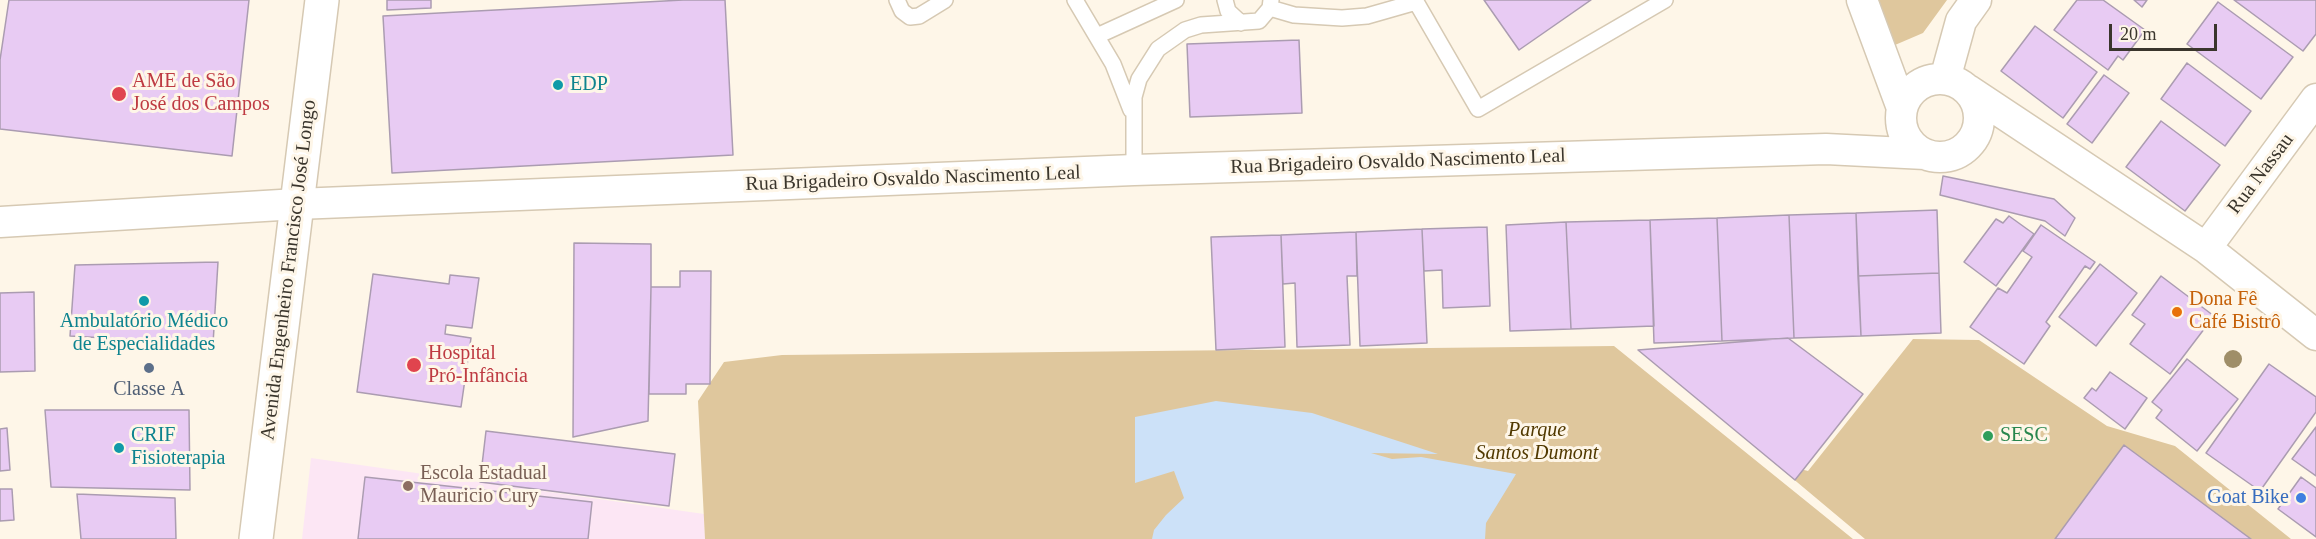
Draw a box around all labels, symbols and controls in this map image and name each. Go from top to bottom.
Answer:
scale bar [2112,12,2220,50]
text: 20 m [2120,24,2157,44]
place label: AME de São José dos Campos [132,70,270,117]
place label: EDP [570,73,608,97]
marker: EDP [551,78,565,92]
marker: AME de São José dos Campos [110,85,128,103]
street label: Avenida Engenheiro Francisco José Longo [256,98,322,442]
street label: Rua Nassau [2223,129,2299,219]
street label: Rua Brigadeiro Osvaldo Nascimento Leal [1230,144,1566,180]
street label: Rua Brigadeiro Osvaldo Nascimento Leal [745,161,1081,197]
place label: Dona Fê Café Bistrô [2189,288,2281,335]
marker: Ambulatório Médico de Especialidades [137,294,151,308]
marker: Dona Fê Café Bistrô [2170,305,2184,319]
place label: Ambulatório Médico de Especialidades [60,310,228,357]
place label: Hospital Pró-Infância [428,342,528,389]
marker: Hospital Pró-Infância [405,356,423,374]
marker: Classe A [142,361,156,375]
place label: Classe A [113,378,185,402]
park label: Parque Santos Dumont [1476,419,1598,466]
place label: CRIF Fisioterapia [131,424,225,471]
place label: SESC [2000,424,2048,448]
marker: SESC [1981,429,1995,443]
marker: CRIF Fisioterapia [112,441,126,455]
place label: Escola Estadual Mauricio Cury [420,462,547,509]
marker: Escola Estadual Mauricio Cury [401,479,415,493]
place label: Goat Bike [2207,486,2289,510]
marker: Goat Bike [2294,491,2308,505]

